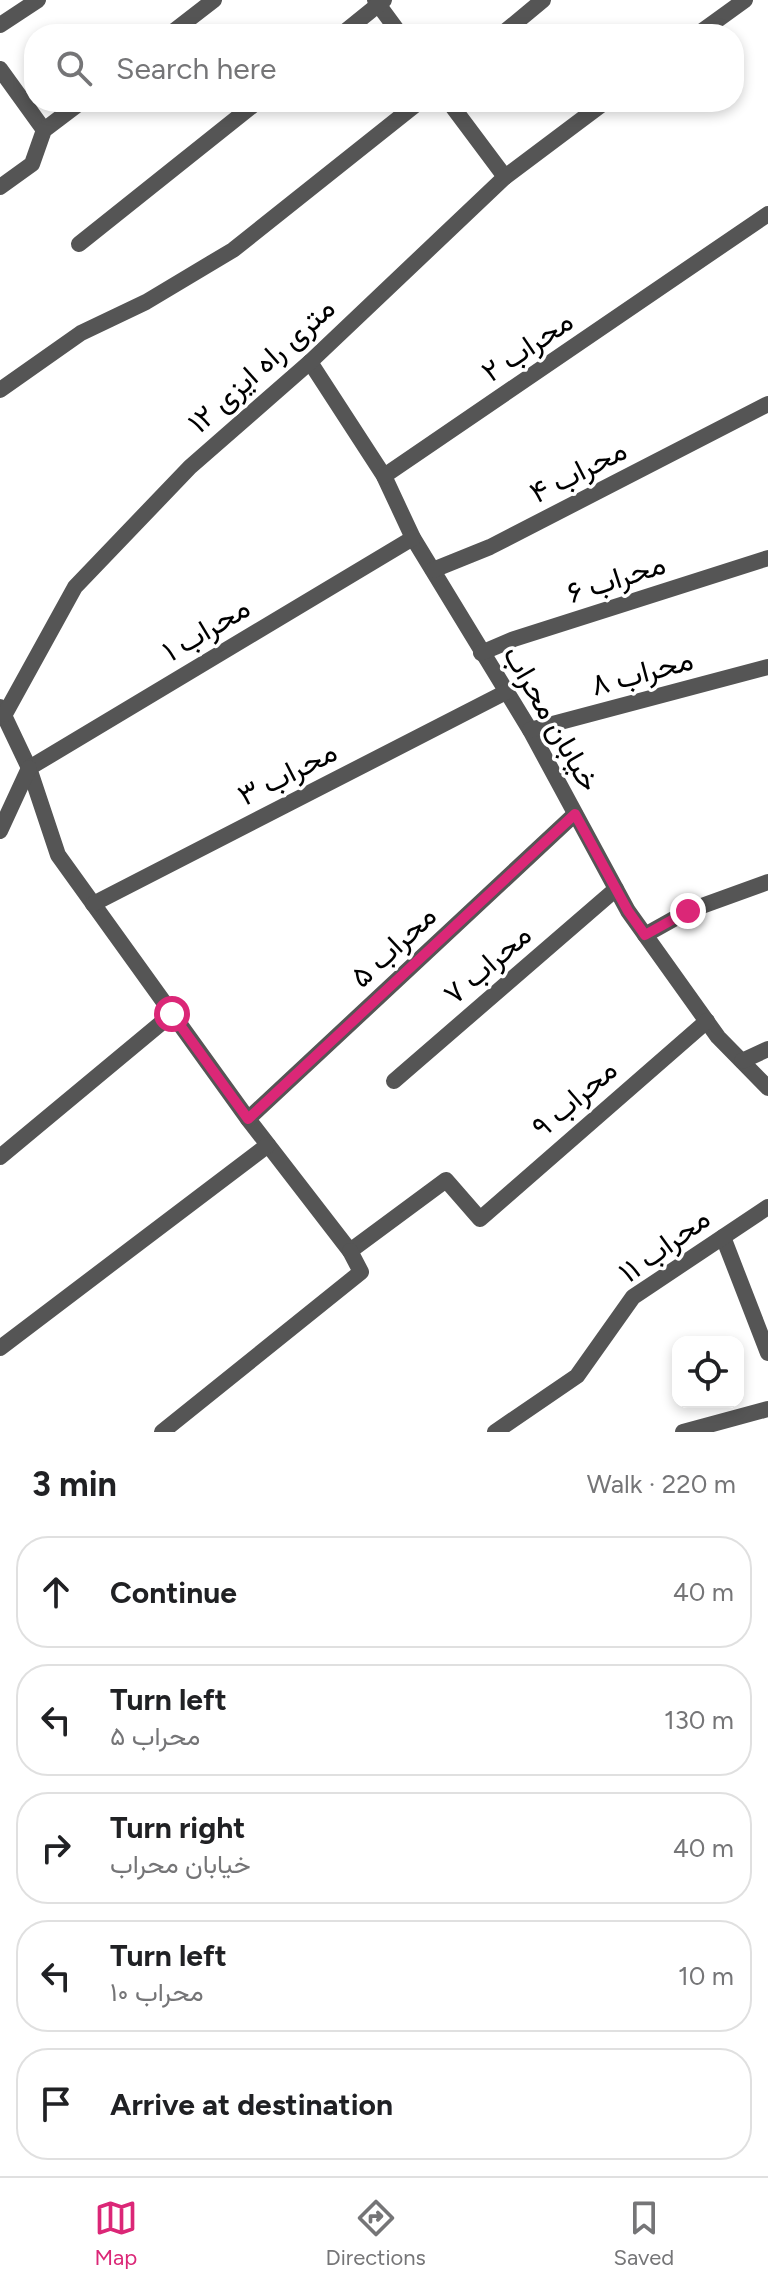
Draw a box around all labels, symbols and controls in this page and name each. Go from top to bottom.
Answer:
search box [24,24,744,112]
icon: search [52,46,96,90]
text: Search here [116,50,276,87]
street label: ۱۲ متری راه ایزی [180,289,342,441]
street label: محراب ۲ [474,302,580,390]
street label: محراب ۴ [523,431,633,511]
street label: محراب ۶ [562,545,670,611]
street label: محراب ۱ [156,589,256,669]
street label: خیابان محراب [495,638,609,798]
street label: محراب ۸ [587,641,697,703]
street label: محراب ۳ [231,732,343,814]
route end [670,893,706,929]
street label: محراب ۵ [342,897,444,995]
street label: محراب ۷ [436,916,538,1012]
route start [154,996,190,1032]
street label: محراب ۹ [524,1051,624,1145]
street label: محراب ۱۱ [611,1199,717,1291]
map controls [672,1336,744,1408]
button: locate [672,1336,744,1408]
text: 3 min [32,1464,117,1505]
text: Walk · 220 m [587,1468,736,1500]
icon: ahead [34,1570,78,1614]
text: Continue [110,1574,237,1611]
text: 40 m [673,1576,734,1608]
text: Turn left [110,1681,227,1718]
icon: left [34,1698,78,1742]
text: 130 m [664,1704,734,1736]
text: محراب ۵ [110,1720,200,1752]
text: Turn right [110,1809,245,1846]
icon: right [34,1826,78,1870]
text: 40 m [673,1832,734,1864]
text: خیابان محراب [110,1848,251,1880]
text: Turn left [110,1937,227,1974]
icon: left [34,1954,78,1998]
text: 10 m [678,1960,734,1992]
text: محراب ۱۰ [110,1976,204,2008]
icon: arrive [34,2082,78,2126]
text: Arrive at destination [110,2086,393,2123]
tab: Map [94,2196,138,2271]
tab: Directions [326,2196,426,2271]
tab: Saved [613,2196,674,2271]

